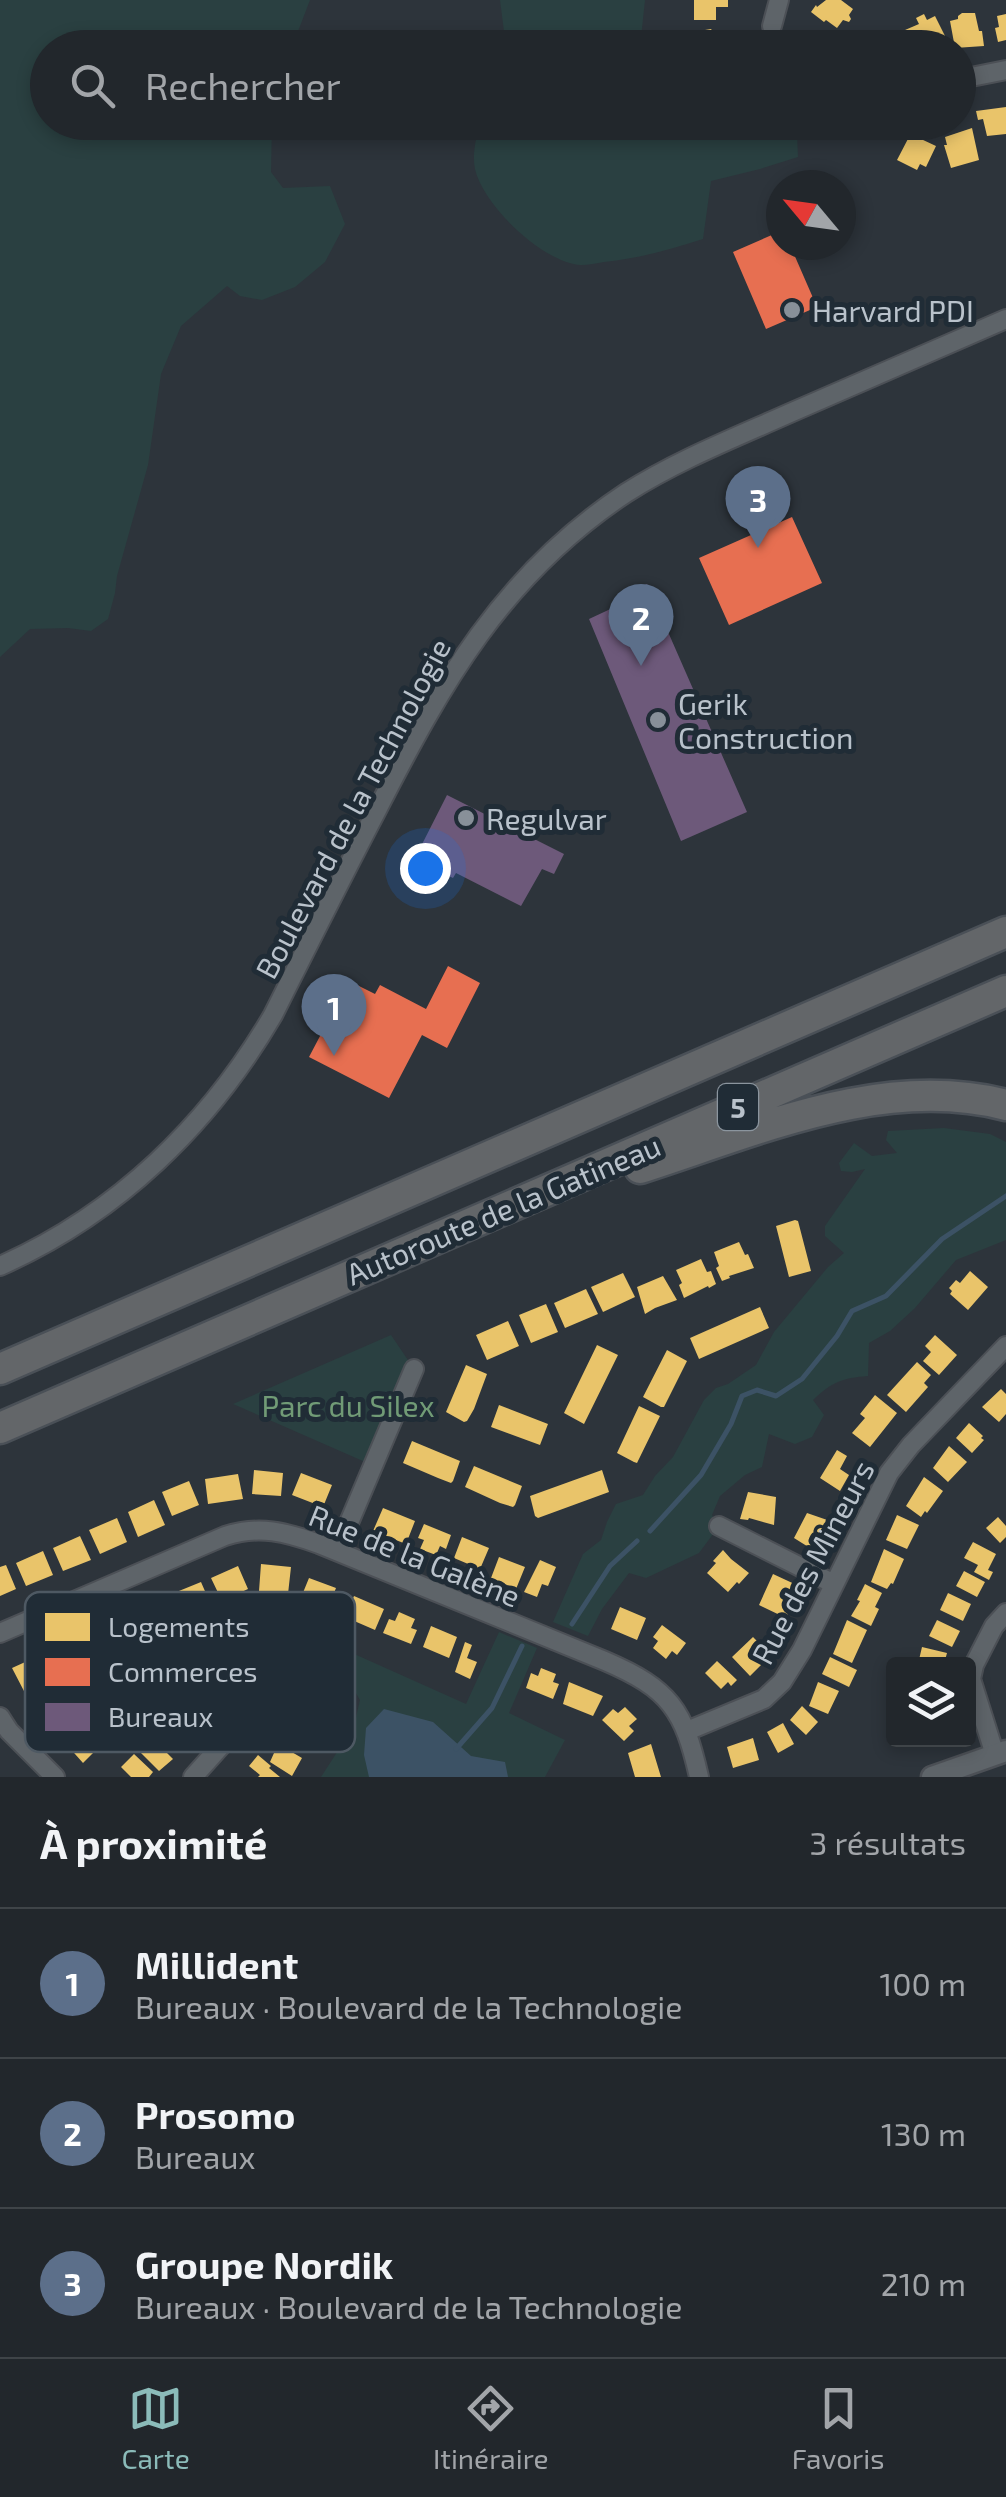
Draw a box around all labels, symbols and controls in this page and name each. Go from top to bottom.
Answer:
search box [30,30,976,140]
icon: search [65,58,120,113]
text: Rechercher [145,62,341,108]
north arrow [766,170,856,260]
place label: Harvard PDI [812,292,974,328]
marker: Harvard PDI [781,299,803,321]
pin: 3 [726,466,790,548]
pin: 2 [608,584,674,666]
street label: Boulevard de la Technologie [247,632,457,984]
place label: Gerik Construction [678,685,853,755]
marker: Gerik Construction [647,709,669,731]
place label: Regulvar [486,800,607,836]
marker: Regulvar [455,807,477,829]
your location [400,843,451,894]
pin: 1 [302,974,366,1056]
road number: 5 [718,1084,758,1130]
street label: Autoroute de la Gatineau [341,1126,665,1292]
park label: Parc du Silex [261,1387,435,1423]
street label: Rue des Mineurs [743,1454,881,1670]
street label: Rue de la Galène [304,1496,526,1614]
legend [25,1592,355,1752]
text: Logements [108,1609,250,1643]
text: Commerces [108,1654,258,1688]
map controls [886,1657,976,1747]
button: layers [886,1657,976,1747]
text: Bureaux [108,1699,214,1733]
text: À proximité [40,1817,267,1867]
text: 3 résultats [809,1823,966,1861]
text: Millident [135,1941,298,1987]
text: 1 [66,1964,79,2002]
text: 100 m [880,1964,966,2002]
text: Bureaux · Boulevard de la Technologie [135,1987,682,2025]
text: Prosomo [135,2091,295,2137]
text: 2 [63,2114,82,2152]
text: 130 m [881,2114,966,2152]
text: Bureaux [135,2137,255,2175]
text: Groupe Nordik [135,2241,393,2287]
text: 3 [63,2264,82,2302]
text: 210 m [881,2264,966,2302]
text: Bureaux · Boulevard de la Technologie [135,2287,682,2325]
tab: Carte [122,2381,190,2475]
tab: Itinéraire [433,2381,549,2475]
tab: Favoris [792,2381,884,2475]

